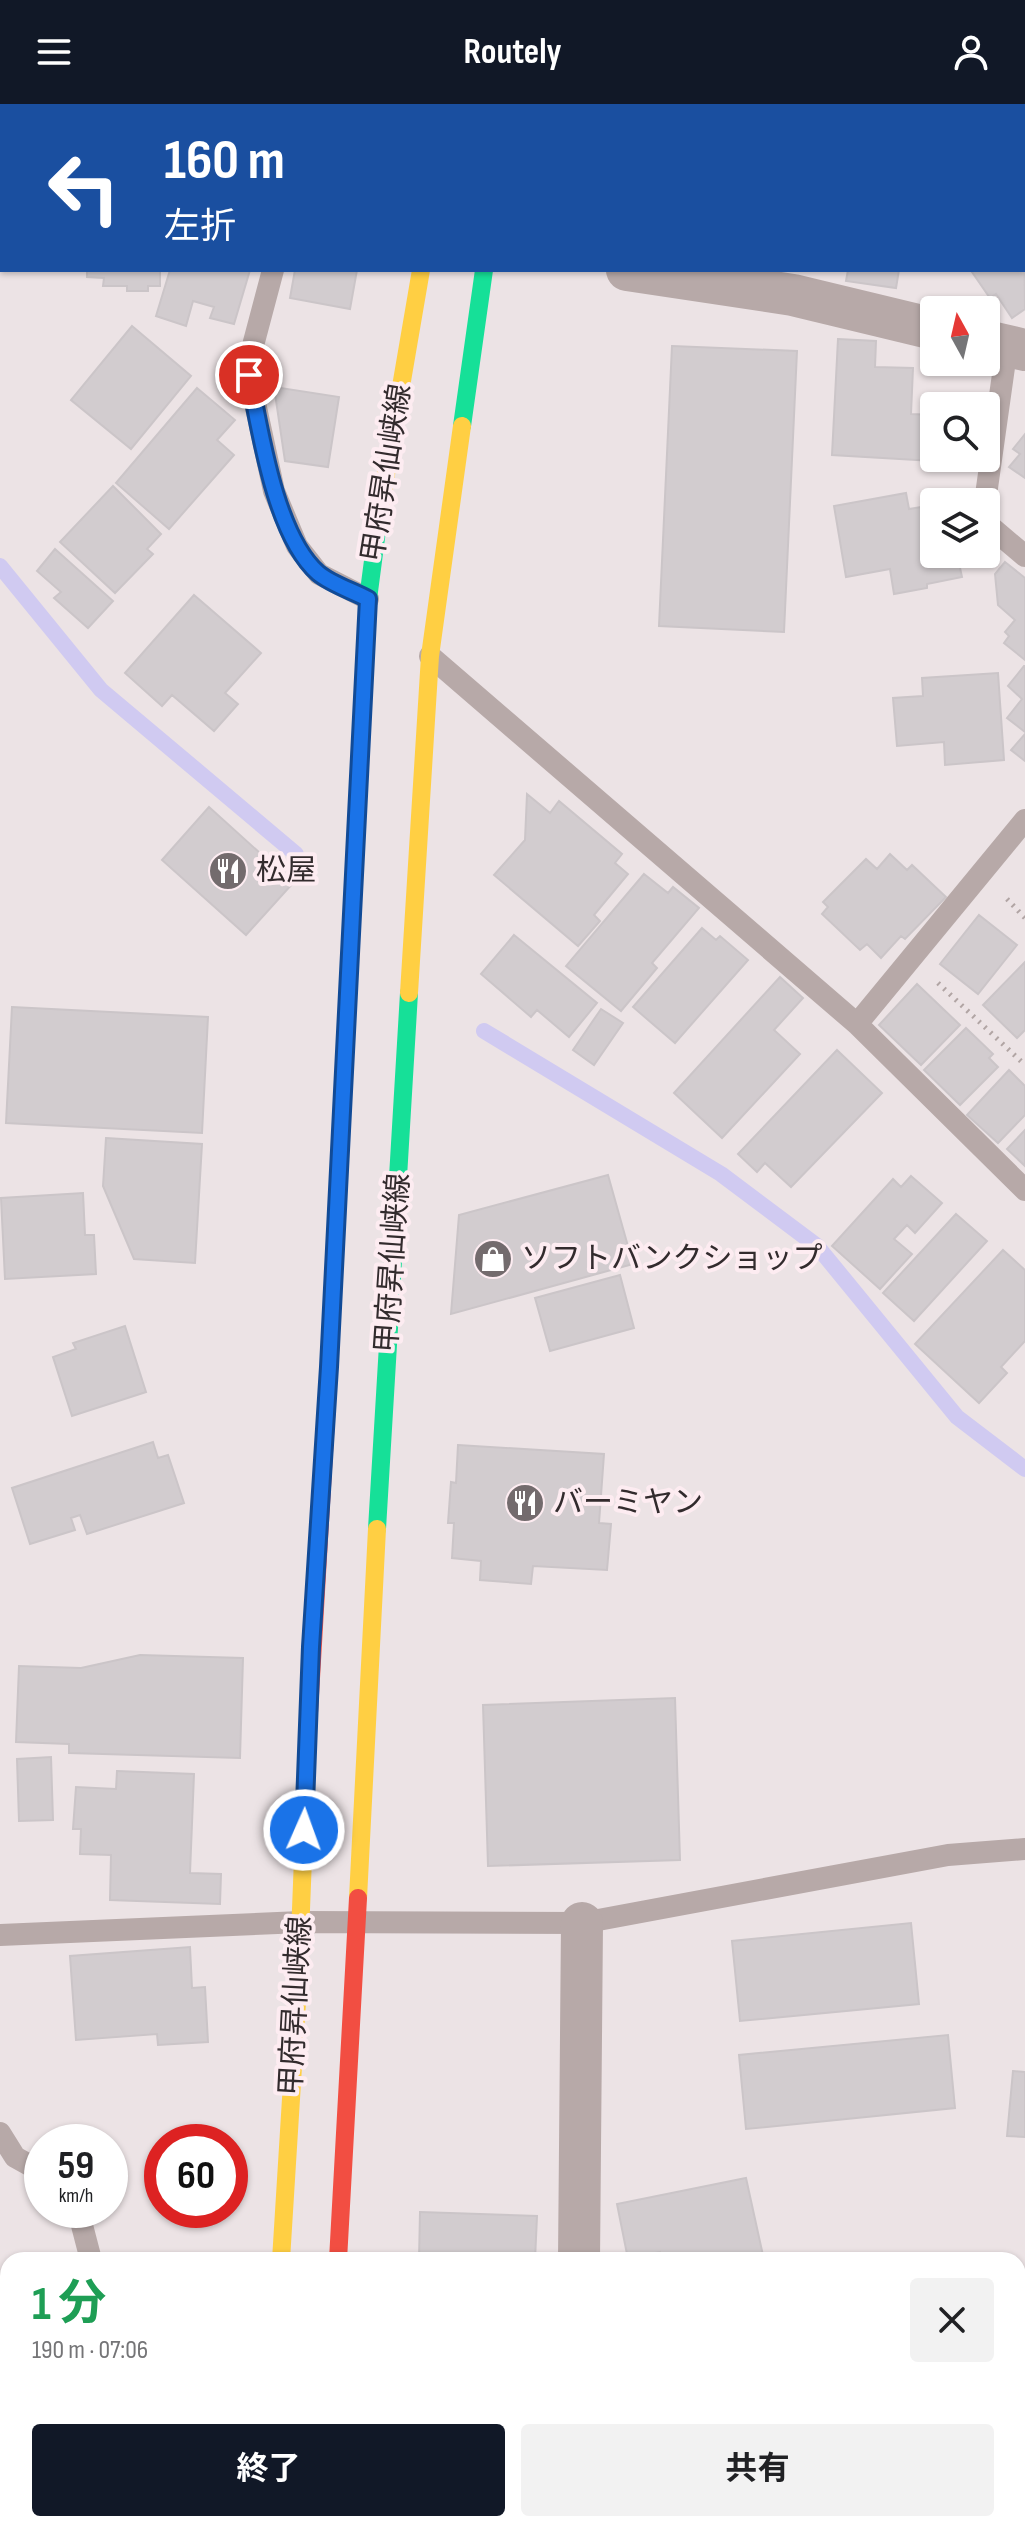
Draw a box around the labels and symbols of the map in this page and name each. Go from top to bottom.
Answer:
north arrow [920,296,1000,376]
pin [215,341,283,409]
street label: 甲府昇仙峡線 [355,381,419,565]
restaurant icon: 松屋 [207,850,249,892]
place label: 松屋 [256,853,316,889]
street label: 甲府昇仙峡線 [369,1172,417,1354]
shop icon: ソフトバンクショップ [472,1238,514,1280]
place label: ソフトバンクショップ [521,1241,823,1277]
restaurant icon: バーミヤン [504,1482,546,1524]
place label: バーミヤン [553,1485,703,1521]
position arrow [262,1788,346,1872]
street label: 甲府昇仙峡線 [273,1915,319,2097]
speed limit sign: 60 [144,2124,248,2228]

